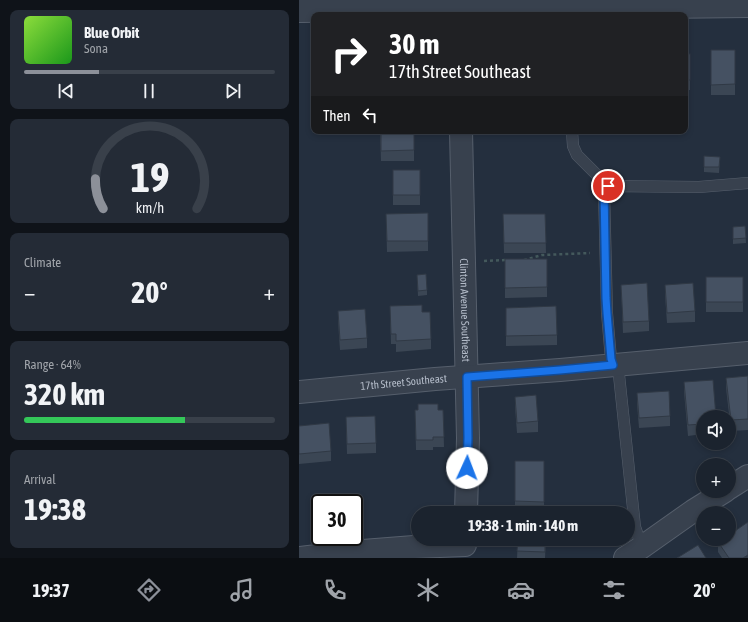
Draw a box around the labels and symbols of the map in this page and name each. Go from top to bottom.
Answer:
pin [591,169,625,203]
street label: Clinton Avenue Southeast [458,258,472,362]
street label: 17th Street Southeast [360,372,447,392]
position arrow [446,447,488,489]
speed limit sign: 30 [311,494,363,546]

